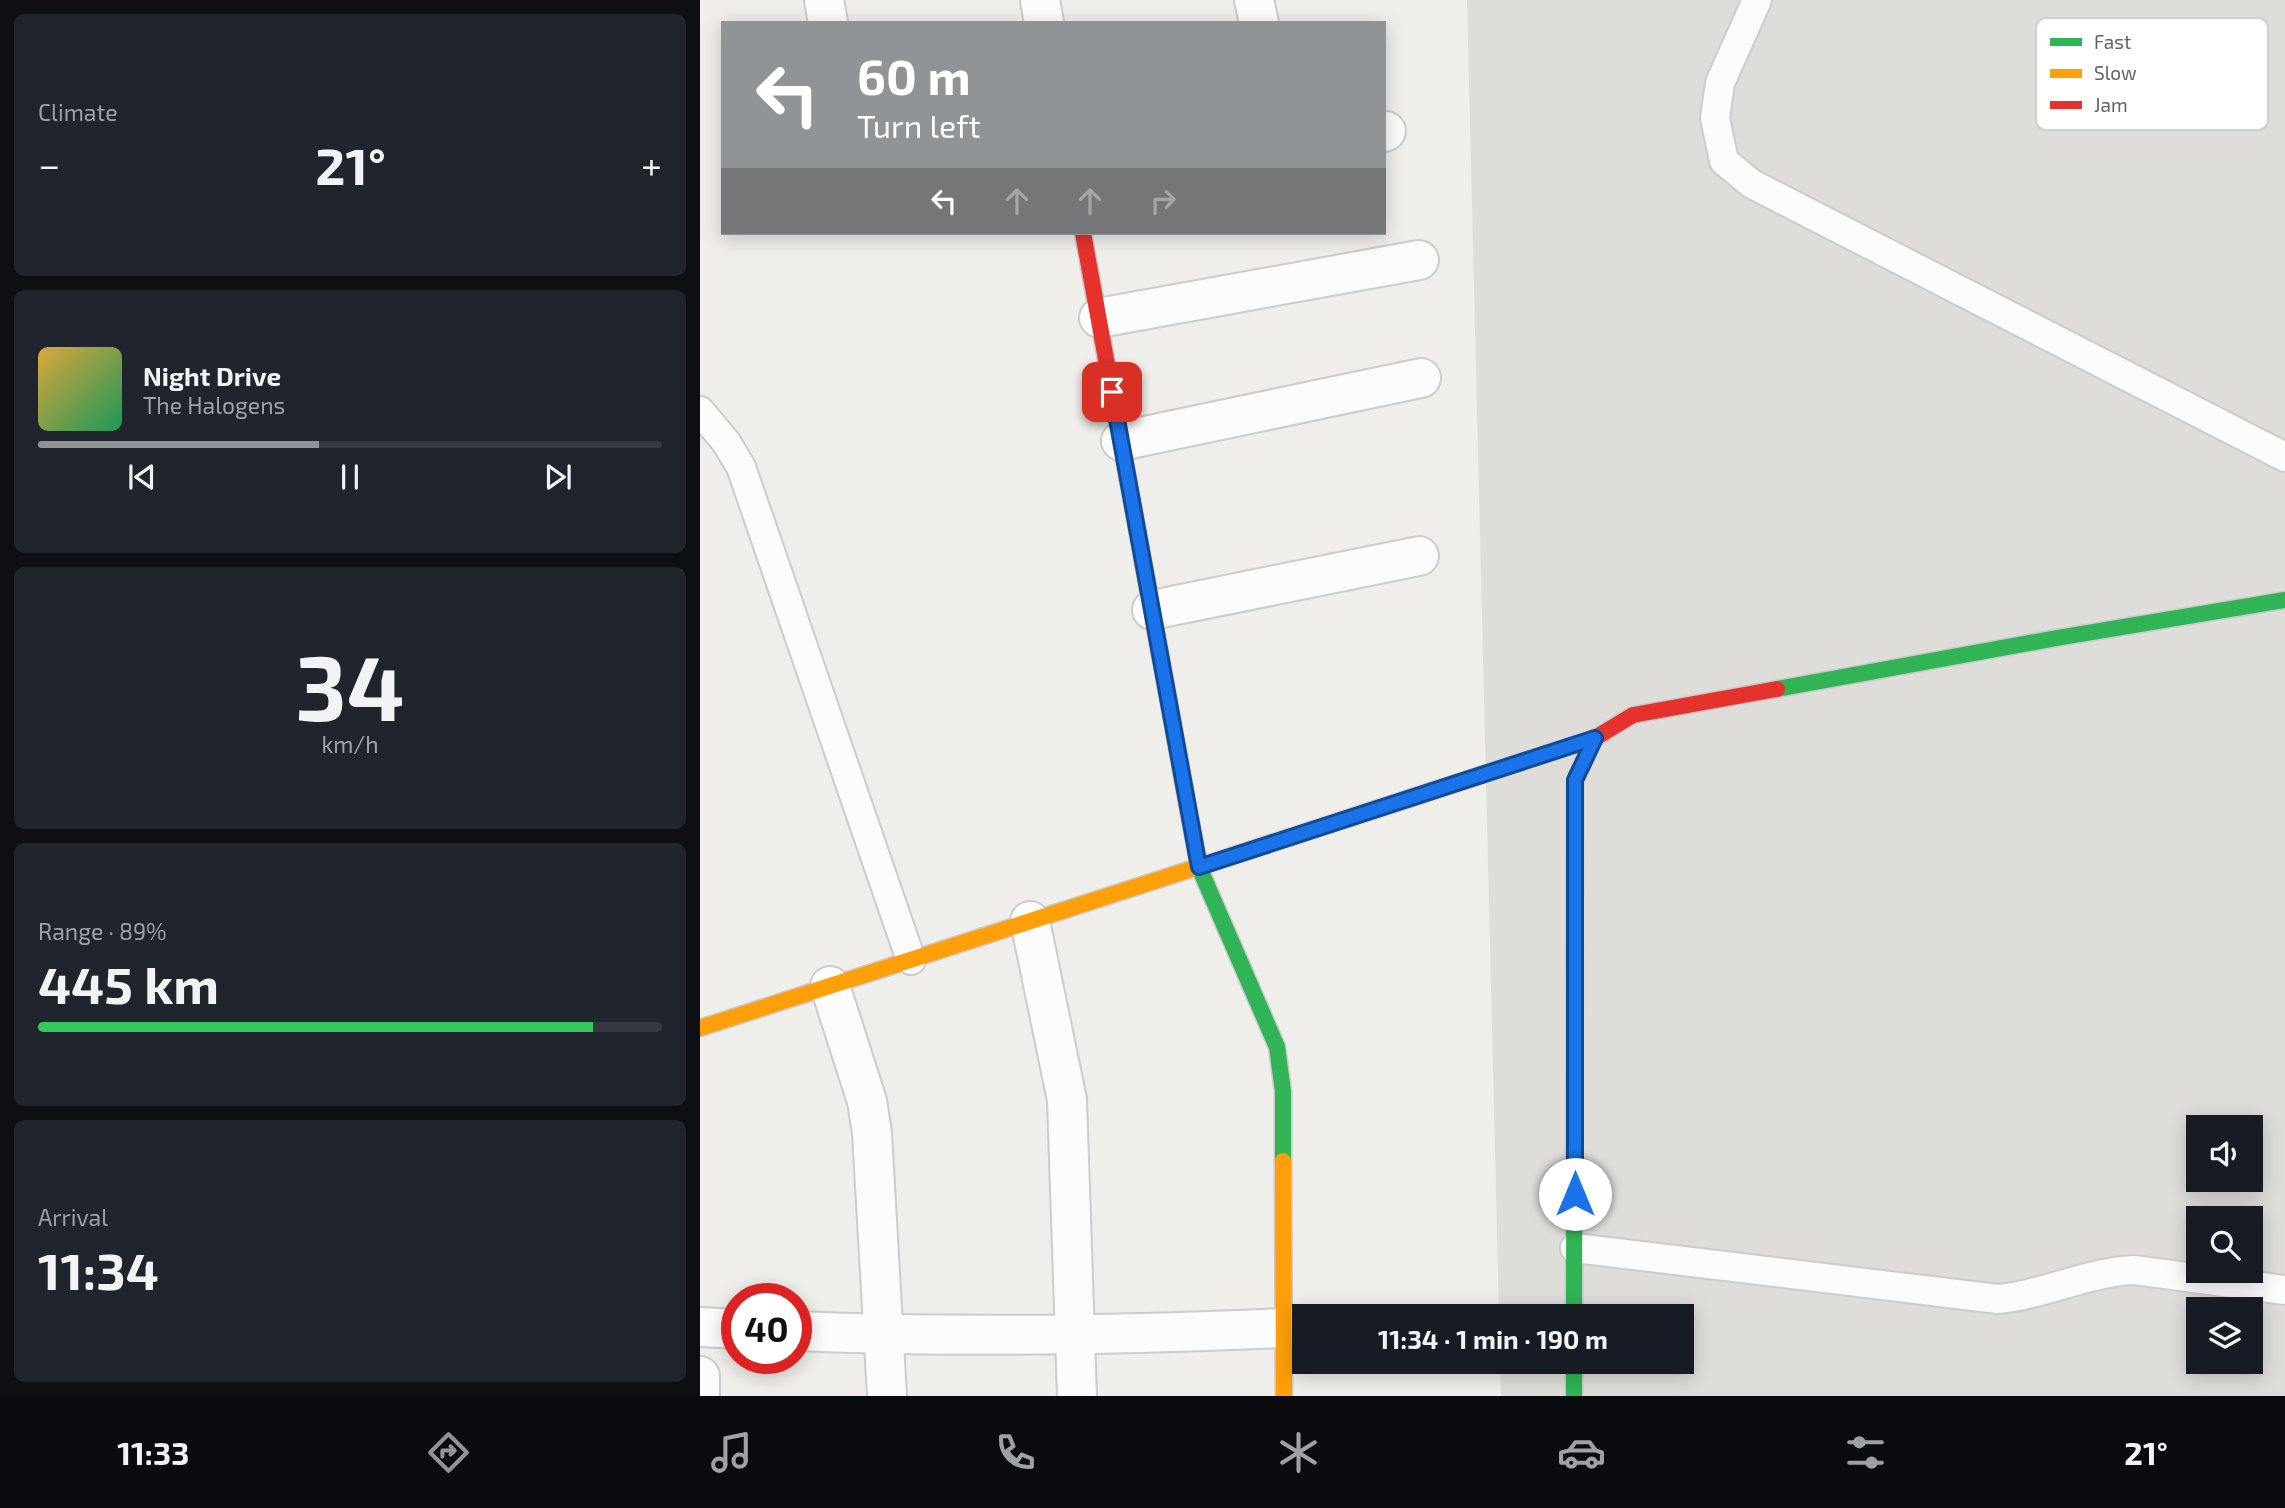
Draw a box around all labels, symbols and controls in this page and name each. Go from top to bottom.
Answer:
legend [2036,18,2268,130]
text: Fast [2094,30,2131,53]
text: 60 m [857,46,971,105]
icon: left [742,49,833,140]
text: Slow [2094,61,2137,84]
text: Jam [2094,93,2128,116]
text: Climate [38,98,118,126]
text: Turn left [857,106,981,144]
text: 21° [315,133,386,195]
text: − [38,141,60,187]
text: + [641,141,662,187]
icon: left [925,182,963,220]
icon: ahead [998,182,1036,220]
icon: ahead [1071,182,1109,220]
icon: right [1144,182,1182,220]
text: Night Drive [143,360,281,391]
pin [1082,362,1142,422]
icon: arrive [1093,373,1131,411]
text: The Halogens [143,391,285,419]
icon: previous [123,458,161,496]
icon: pause [331,458,369,496]
icon: next [539,458,577,496]
text: 34 [295,630,405,739]
text: km/h [321,730,379,758]
text: Range · 89% [38,917,167,945]
text: 445 km [38,952,219,1014]
map controls [2186,1115,2263,1374]
button: sound [2186,1115,2263,1192]
position arrow [1538,1157,1612,1231]
text: Arrival [38,1203,108,1231]
button: search [2186,1206,2263,1283]
text: 11:34 [38,1238,159,1300]
speed limit sign: 40 [721,1283,812,1374]
button: layers [2186,1297,2263,1374]
text: 11:34 · 1 min · 190 m [1378,1323,1608,1354]
icon: directions [424,1428,473,1477]
icon: music [707,1428,756,1477]
icon: phone [991,1428,1040,1477]
icon: climate [1274,1428,1323,1477]
icon: car [1557,1428,1606,1477]
icon: filters [1841,1428,1890,1477]
text: 11:33 [117,1433,189,1471]
text: 21° [2124,1433,2168,1471]

